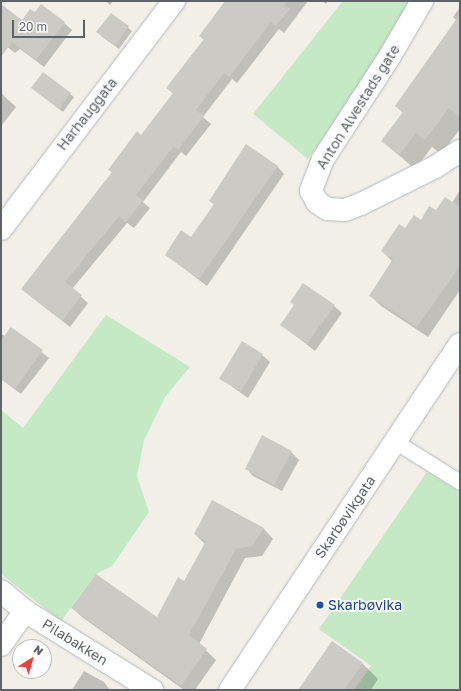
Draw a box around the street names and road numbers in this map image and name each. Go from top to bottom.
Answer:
street label: Anton Alvestads gate [313,42,403,172]
street label: Harhauggata [53,74,121,154]
street label: Skarbøvikgata [311,472,379,562]
street label: Pilabakken [39,615,111,669]

